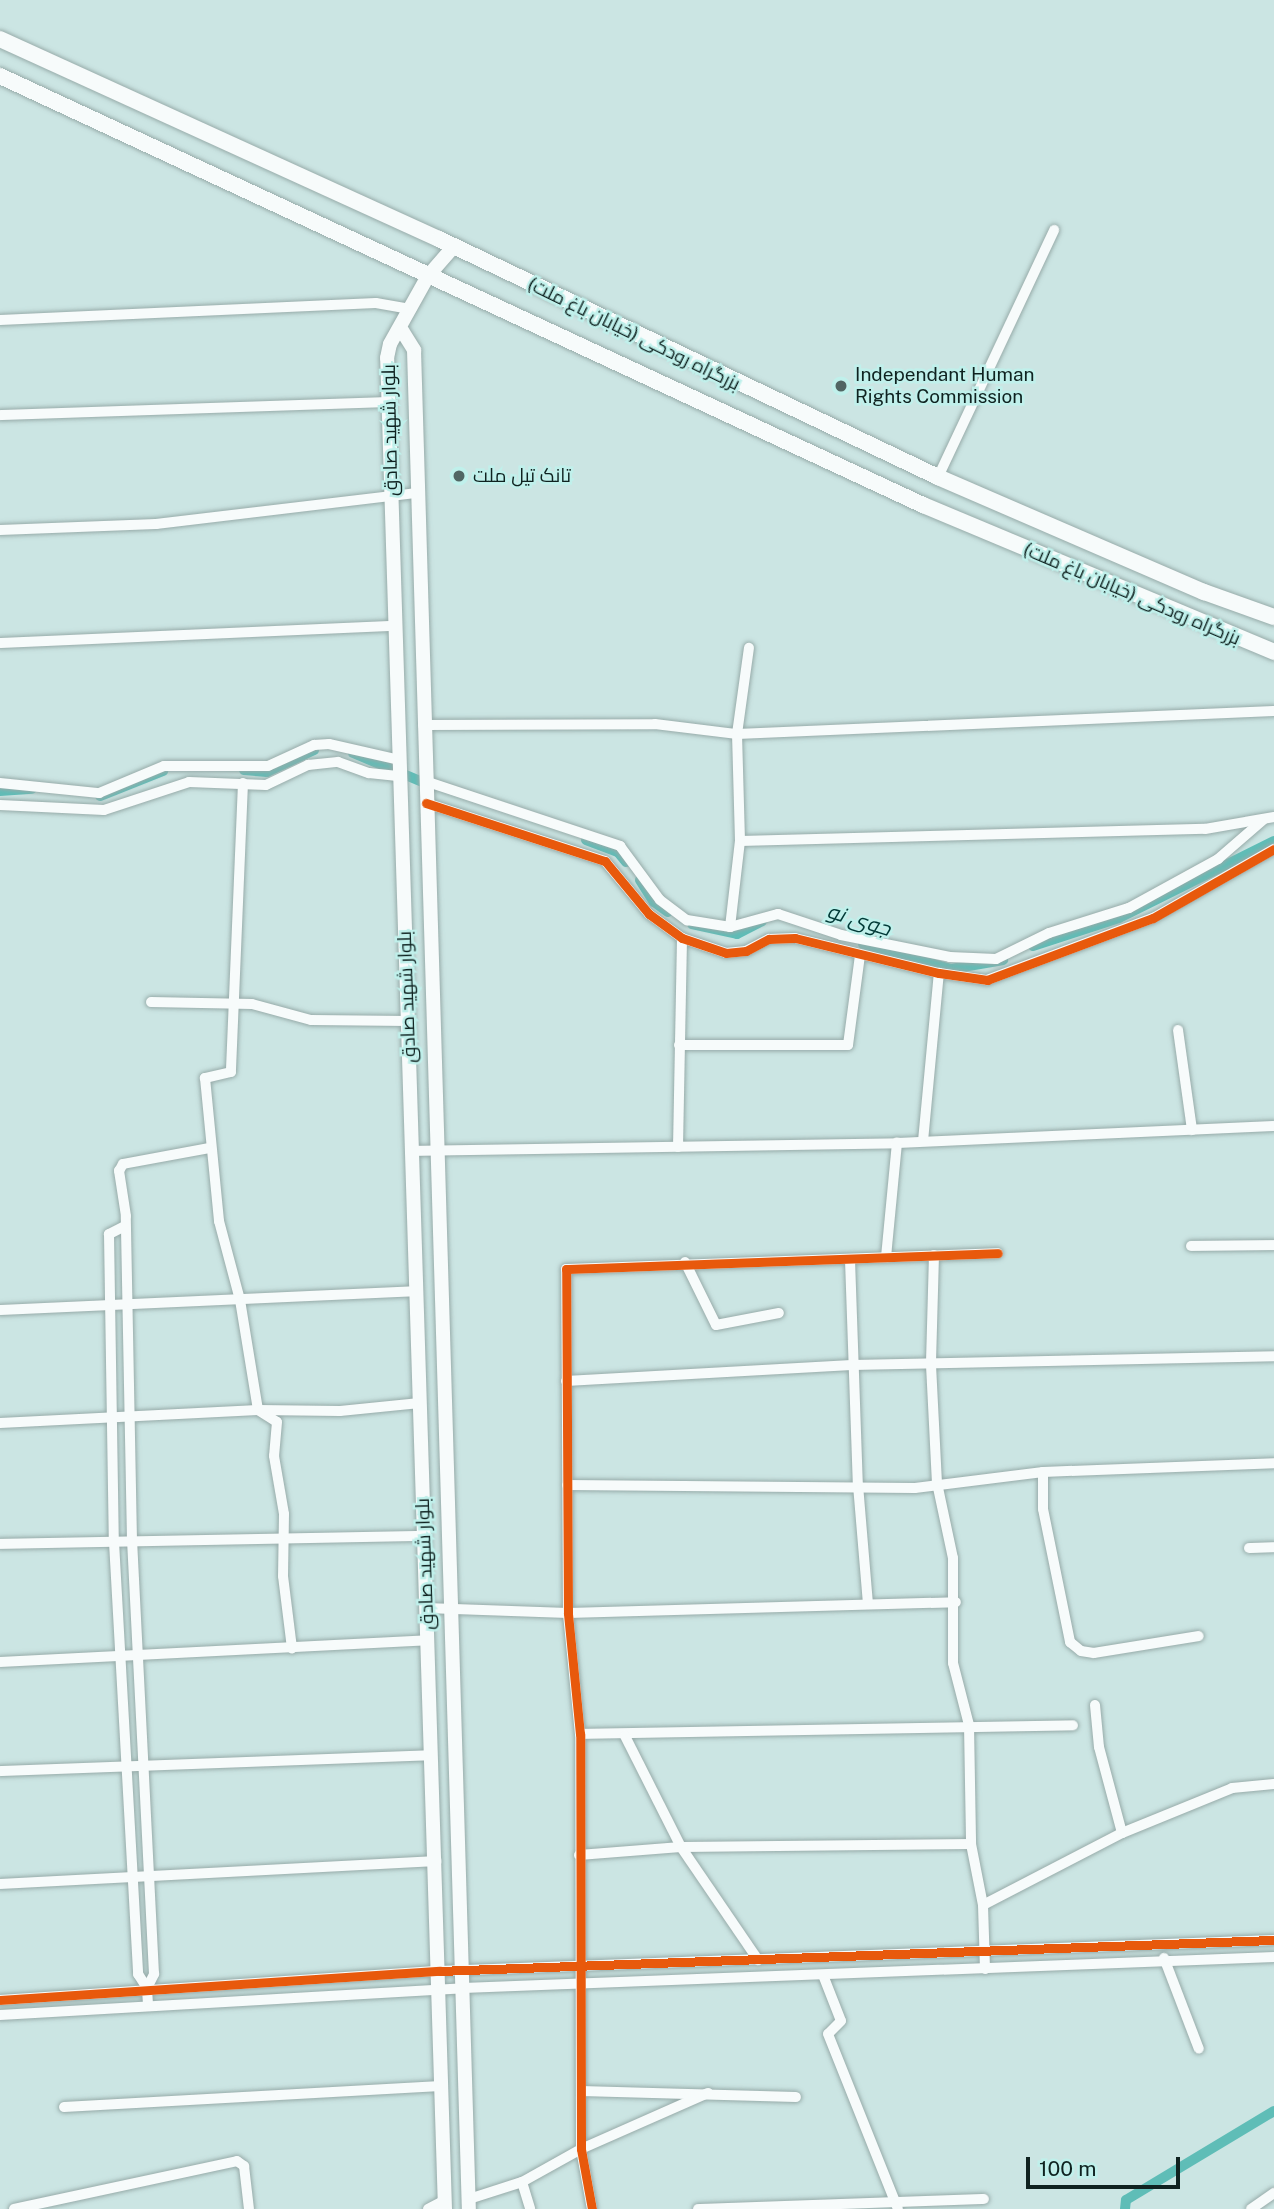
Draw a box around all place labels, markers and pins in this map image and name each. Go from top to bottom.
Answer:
place label: Independant Human Rights Commission [855,364,1034,408]
marker: Independant Human Rights Commission [833,378,849,394]
place label: تانک تیل ملت [473,465,571,487]
marker: تانک تیل ملت [451,468,467,484]

